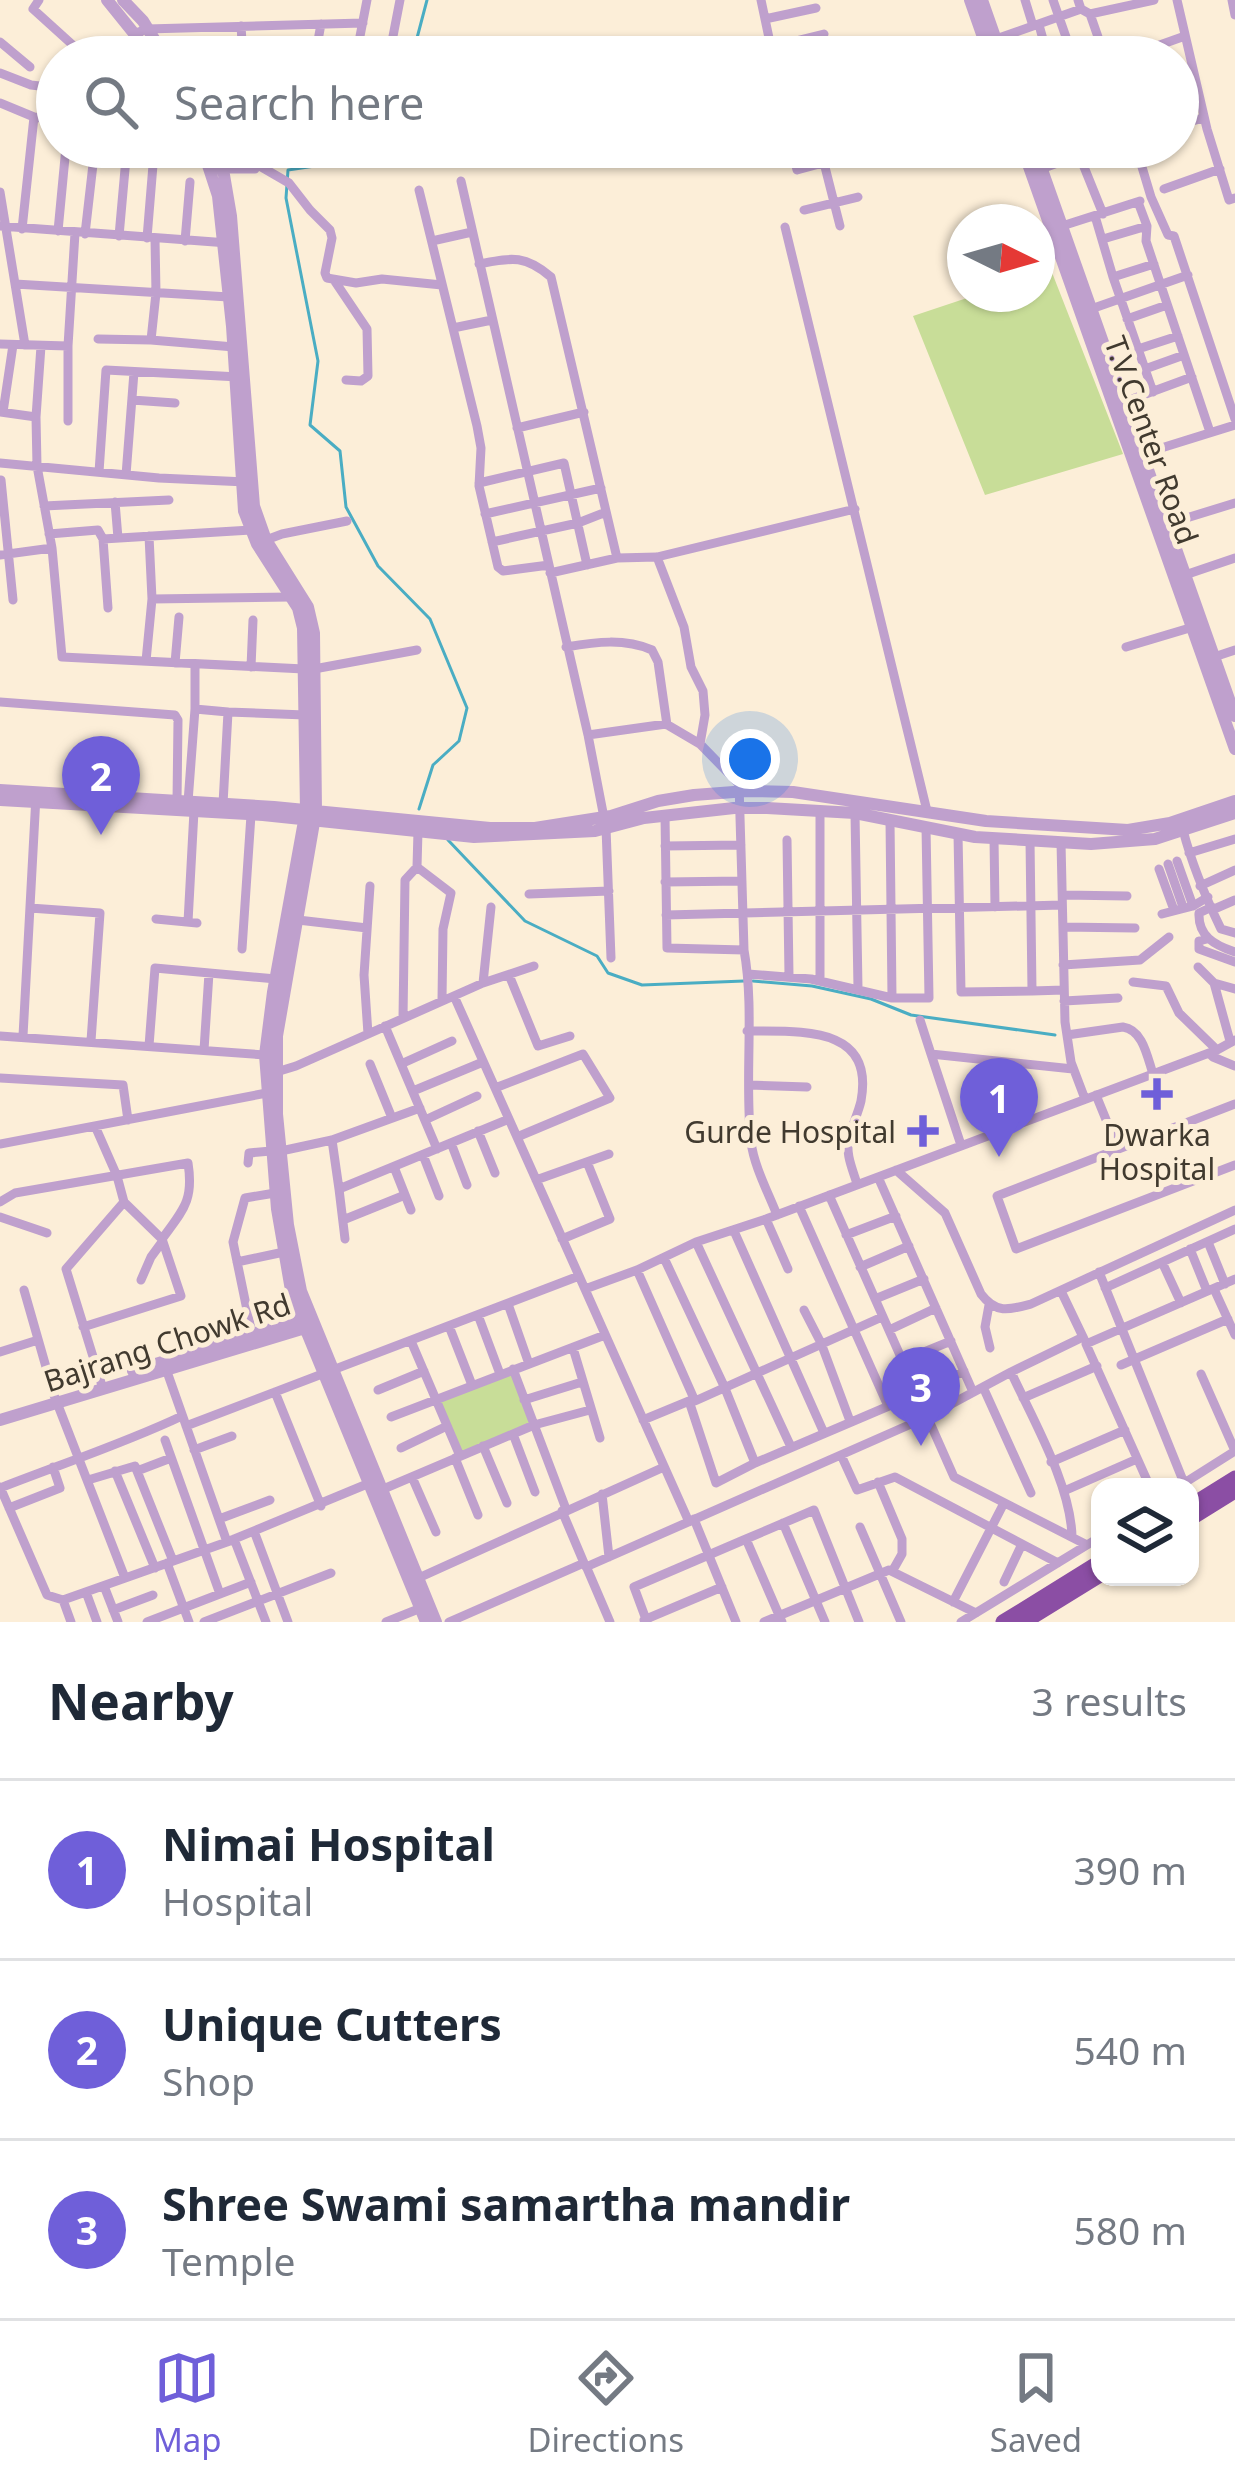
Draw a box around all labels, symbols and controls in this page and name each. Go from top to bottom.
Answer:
search box [36,36,1199,168]
icon: search [78,69,144,135]
text: Search here [174,72,424,133]
north arrow [947,204,1055,312]
street label: T.V.Center Road [1095,330,1209,550]
your location [720,729,780,789]
pin: 2 [62,736,140,835]
pin: 1 [960,1058,1038,1157]
marker: Dwarka Hospital [1141,1078,1173,1110]
place label: Gurde Hospital [684,1111,896,1152]
place label: Dwarka Hospital [1099,1114,1215,1189]
marker: Gurde Hospital [907,1115,939,1147]
street label: Bajrang Chowk Rd [38,1283,296,1401]
pin: 3 [882,1347,960,1446]
map controls [1091,1478,1199,1586]
button: layers [1091,1478,1199,1586]
text: Nearby [48,1665,234,1735]
text: 3 results [1032,1674,1187,1727]
text: Nimai Hospital [162,1813,495,1874]
text: 1 [76,1843,98,1896]
text: 390 m [1073,1843,1187,1896]
text: Hospital [162,1874,313,1927]
text: Unique Cutters [162,1993,502,2054]
text: 2 [76,2023,98,2076]
text: 540 m [1073,2023,1187,2076]
text: Shop [162,2054,255,2107]
text: Shree Swami samartha mandir [162,2173,850,2234]
text: 3 [76,2203,98,2256]
text: 580 m [1073,2203,1187,2256]
text: Temple [162,2234,295,2287]
tab: Map [153,2345,222,2462]
tab: Directions [527,2345,684,2462]
tab: Saved [990,2345,1082,2462]

